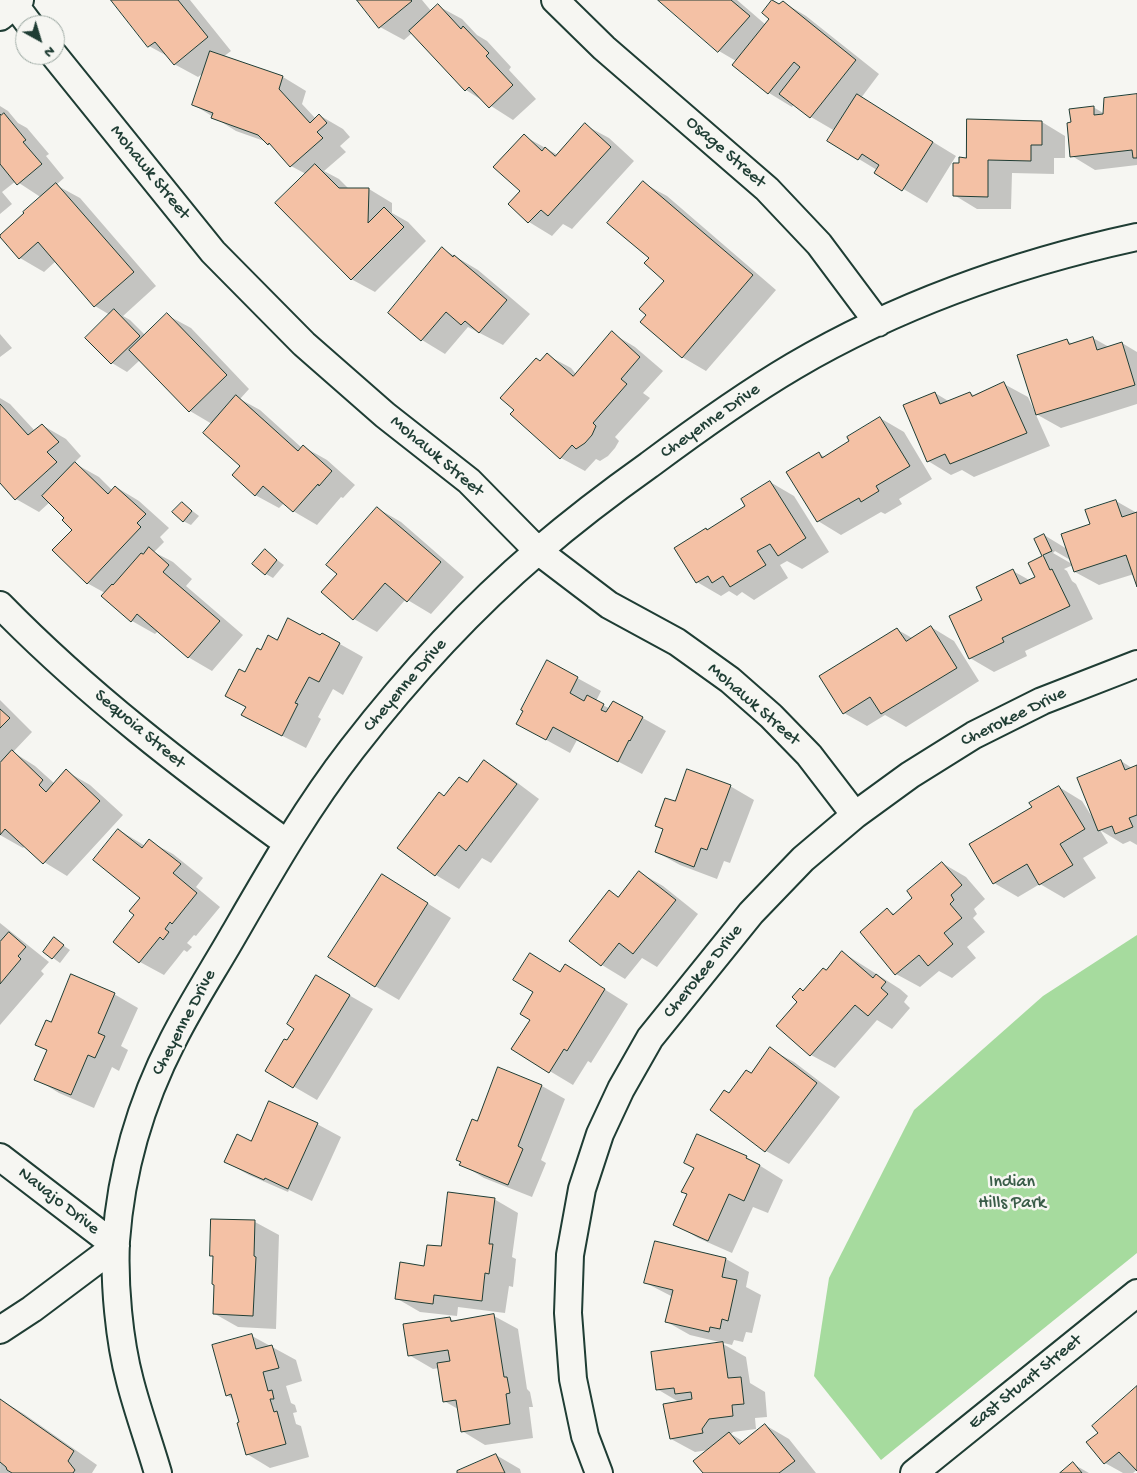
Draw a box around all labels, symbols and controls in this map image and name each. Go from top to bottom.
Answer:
north arrow [15,15,65,65]
text: N [40,42,58,61]
street label: Osage Street [680,112,770,194]
street label: Mohawk Street [104,121,194,225]
street label: Cheyenne Drive [657,380,765,464]
street label: Mohawk Street [385,412,487,502]
street label: Cheyenne Drive [360,635,452,737]
street label: Mohawk Street [702,659,804,751]
street label: Cherokee Drive [958,683,1070,753]
street label: Sequoia Street [89,686,189,774]
street label: Cherokee Drive [660,921,748,1023]
street label: Cheyenne Drive [148,966,222,1080]
street label: Navajo Drive [13,1163,103,1241]
park label: Indian Hills Park [978,1172,1046,1214]
street label: East Stuart Street [965,1331,1087,1435]

